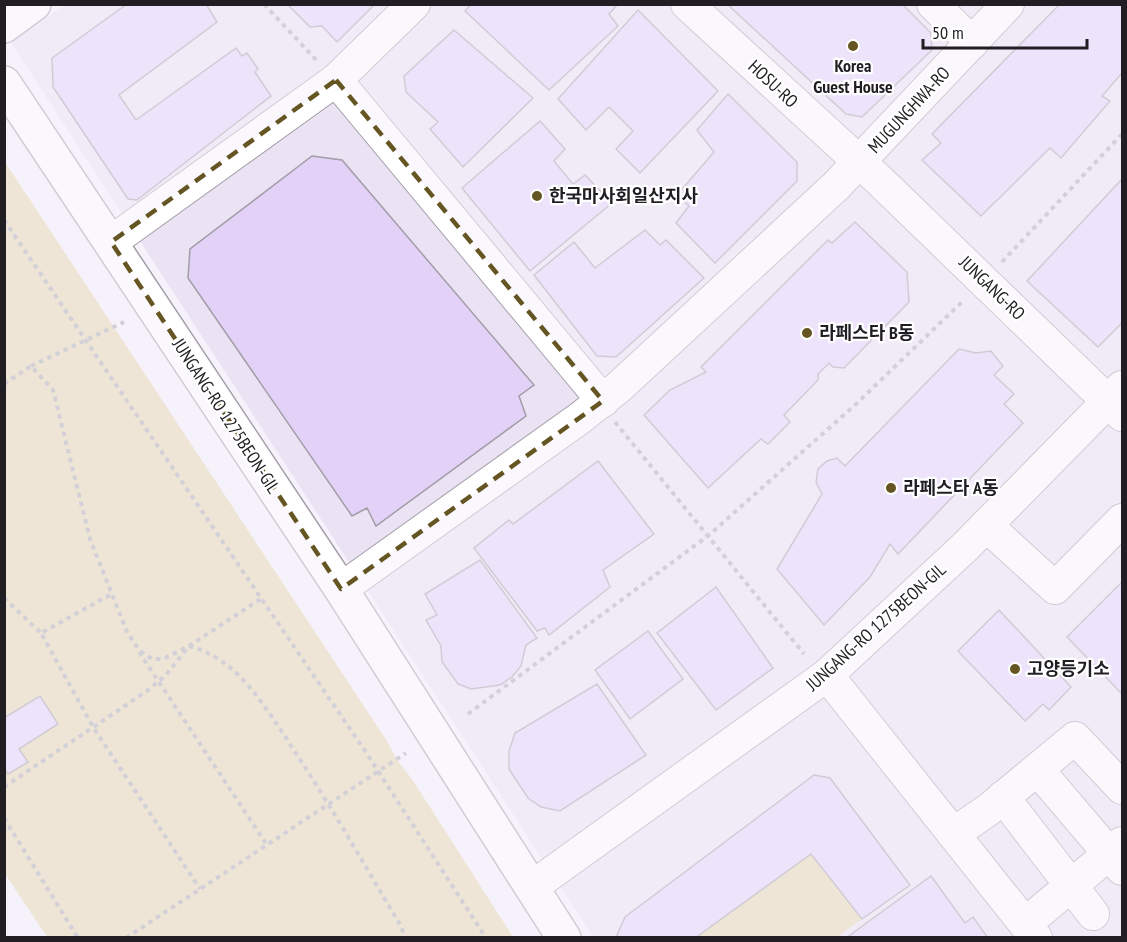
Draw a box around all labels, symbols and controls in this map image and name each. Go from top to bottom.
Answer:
scale bar [923,12,1086,50]
text: 50 m [932,21,964,44]
marker: Korea Guest House [846,39,860,53]
place label: Korea Guest House [813,54,893,98]
street label: HOSU-RO [744,55,803,113]
street label: MUGUNGHWA-RO [863,61,955,158]
place label: 한국마사회일산지사 [549,184,698,207]
marker: 한국마사회일산지사 [530,189,544,203]
street label: JUNGANG-RO [954,250,1030,325]
place label: 라페스타 B동 [819,321,914,344]
marker: 라페스타 B동 [800,326,814,340]
street label: JUNGANG-RO 1275BEON-GIL [167,333,285,498]
place label: 라페스타 A동 [903,476,999,499]
marker: 라페스타 A동 [884,481,898,495]
street label: JUNGANG-RO 1275BEON-GIL [800,557,951,696]
place label: 고양등기소 [1027,657,1110,680]
marker: 고양등기소 [1008,662,1022,676]

